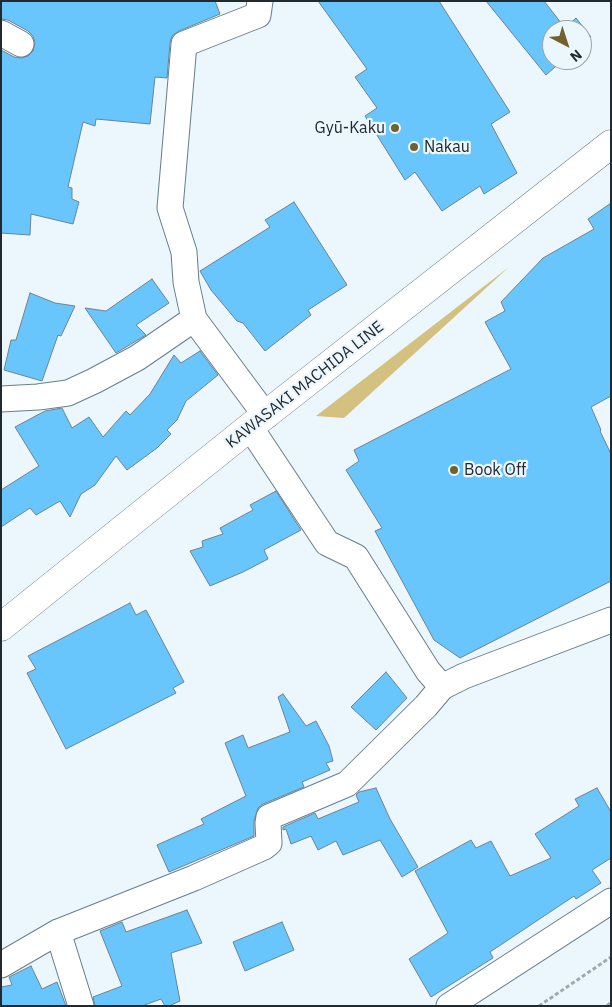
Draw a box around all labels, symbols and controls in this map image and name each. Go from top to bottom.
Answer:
north arrow [542,20,592,70]
text: N [566,46,586,66]
place label: Gyū-Kaku [315,118,385,138]
marker: Gyū-Kaku [389,122,401,134]
place label: Nakau [424,137,470,157]
marker: Nakau [408,141,420,153]
street label: KAWASAKI MACHIDA LINE [222,317,388,453]
place label: Book Off [464,460,526,480]
marker: Book Off [448,464,460,476]

